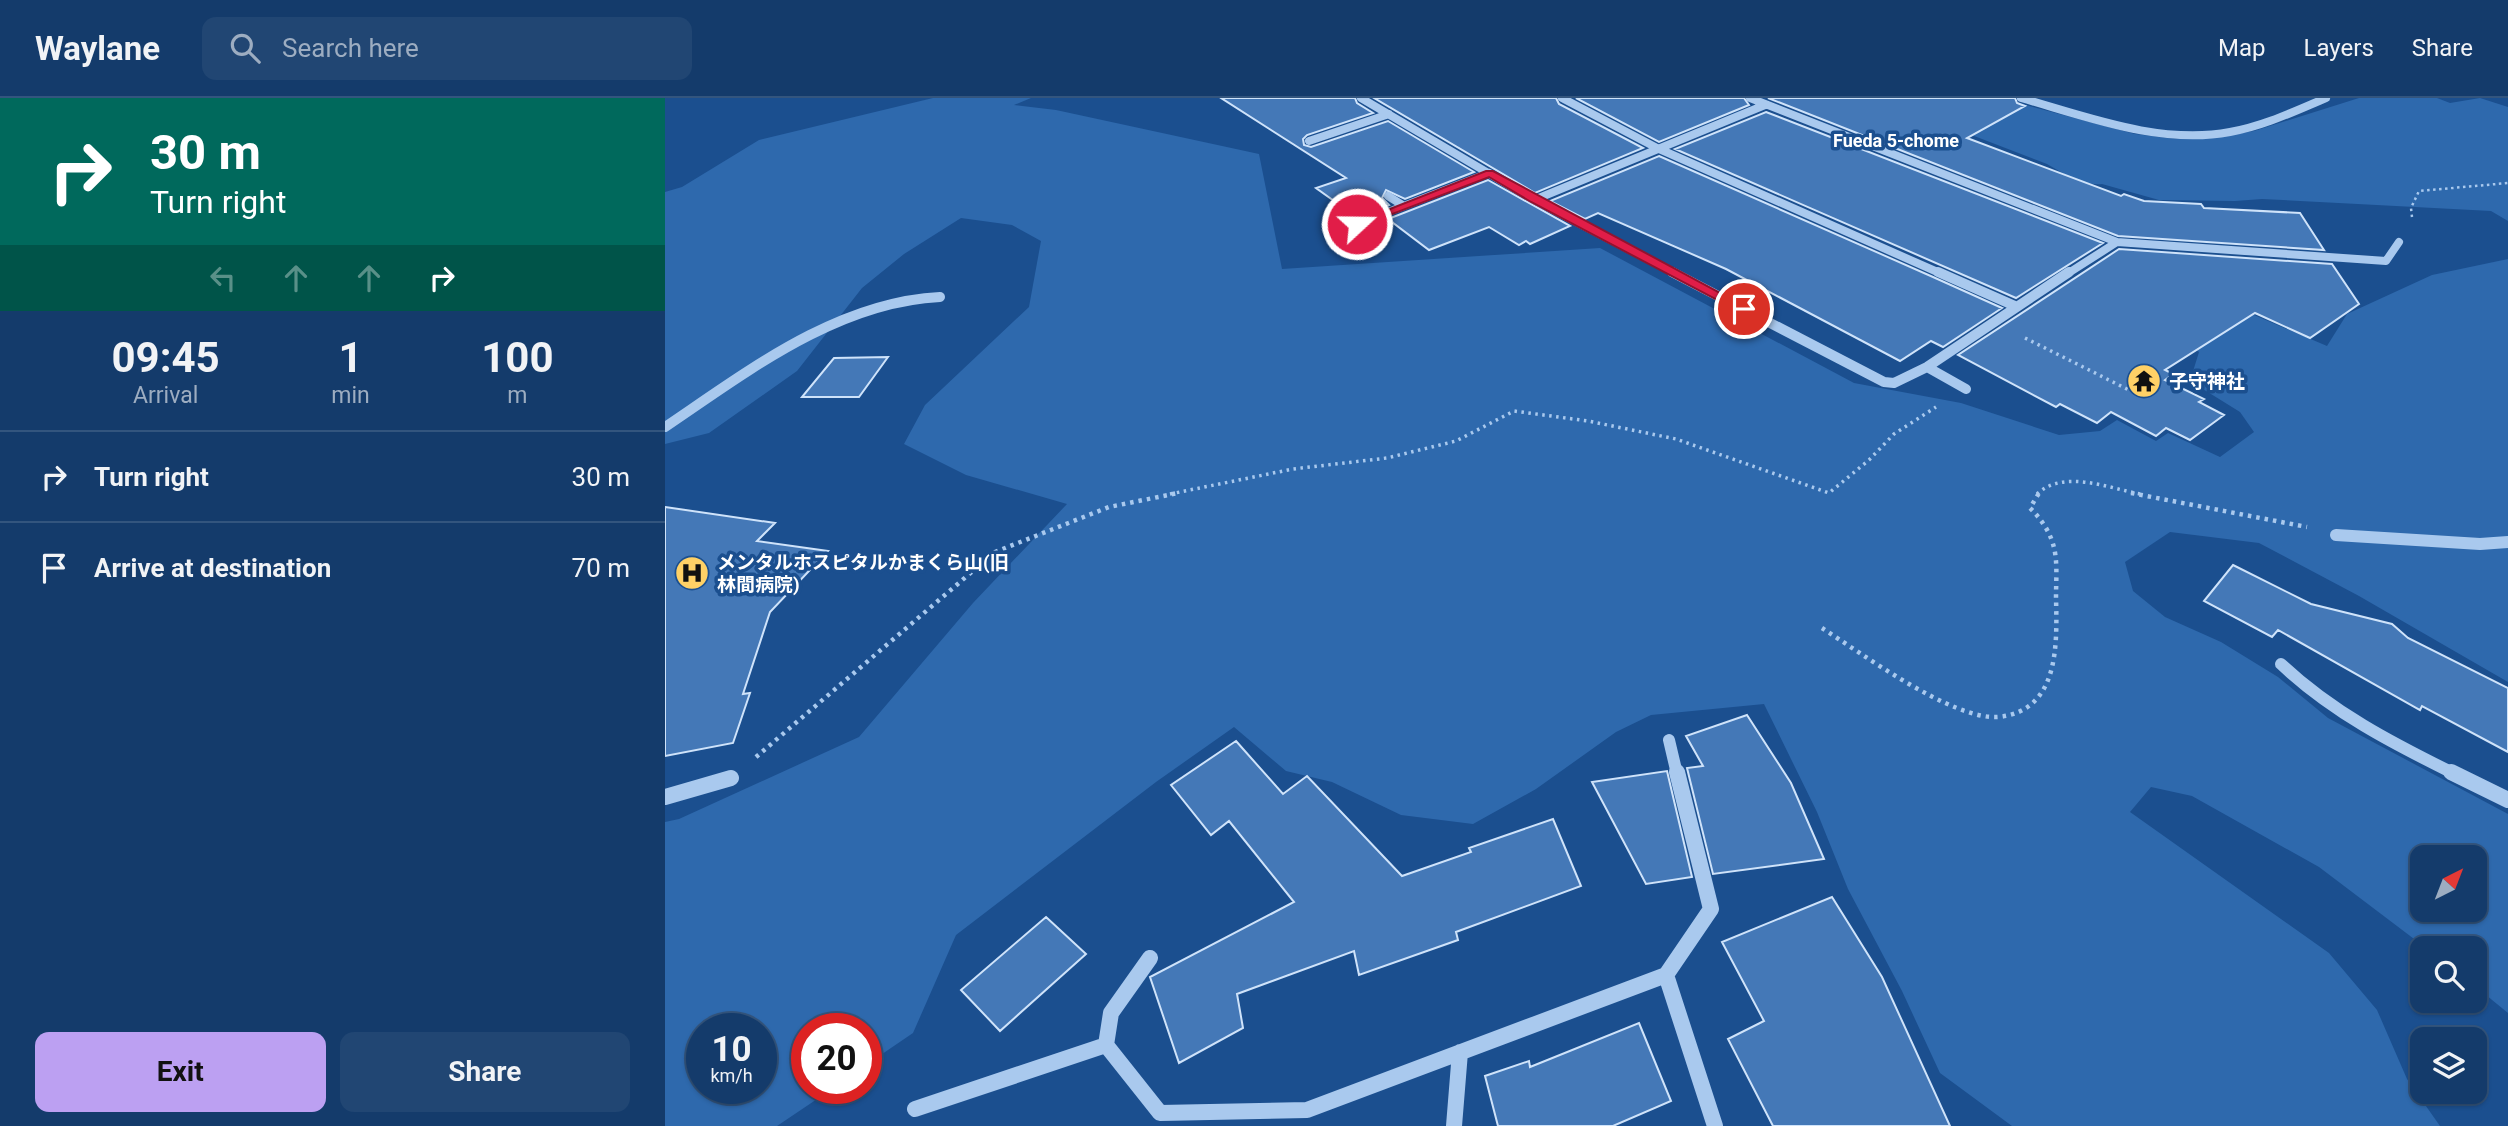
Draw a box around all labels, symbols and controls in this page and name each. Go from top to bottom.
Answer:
search box [202,17,692,80]
text: Waylane [35,29,160,68]
icon: search [226,29,264,67]
text: Search here [282,33,419,63]
text: Map [2218,34,2266,62]
text: Layers [2304,34,2374,62]
text: Share [2412,34,2473,62]
text: 30 m [150,124,261,181]
icon: right [35,126,126,217]
district label: Fueda 5-chome [1833,130,1959,151]
text: Turn right [150,183,286,221]
position arrow [1320,187,1394,261]
icon: left [204,259,242,297]
icon: ahead [277,259,315,297]
icon: ahead [350,259,388,297]
icon: right [423,259,461,297]
pin [1714,279,1774,339]
icon: arrive [1725,290,1763,328]
text: 09:45 [112,333,220,382]
text: 1 [338,333,363,382]
text: 100 [481,333,554,382]
temple icon: 子守神社 [2125,362,2163,400]
place label: 子守神社 [2169,370,2245,393]
text: Arrival [133,382,198,409]
text: min [331,382,370,409]
text: m [507,382,527,409]
icon: right [35,458,73,496]
text: Turn right [94,462,209,492]
text: 30 m [572,462,630,492]
icon: arrive [35,549,73,587]
place label: メンタルホスピタルかまくら山(旧 林間病院) [717,551,1009,596]
text: Arrive at destination [94,553,331,583]
text: 70 m [572,553,630,583]
hospital icon: メンタルホスピタルかまくら山(旧 林間病院) [673,554,711,592]
north arrow [2410,845,2487,922]
map controls [2410,845,2487,1104]
button: search [2410,936,2487,1013]
speed limit sign: 20 [791,1013,882,1104]
button: layers [2410,1027,2487,1104]
text: 10 [711,1029,752,1070]
button: Exit [35,1032,326,1112]
button: Share [340,1032,630,1112]
text: km/h [710,1065,753,1086]

